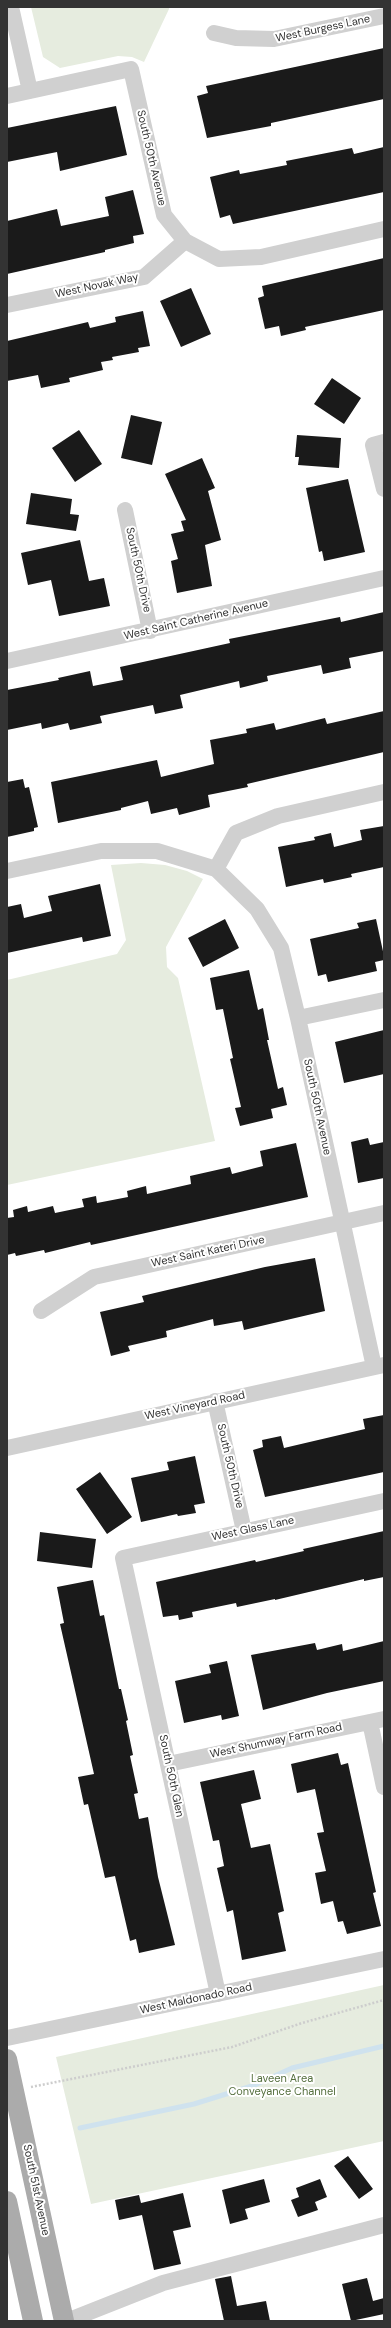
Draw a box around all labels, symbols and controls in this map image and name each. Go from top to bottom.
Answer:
street label: West Burgess Lane [275,13,371,45]
street label: South 50th Avenue [134,109,168,207]
street label: West Novak Way [54,271,140,301]
street label: South 50th Drive [123,526,153,614]
street label: West Saint Catherine Avenue [123,597,269,643]
street label: South 50th Avenue [300,1058,334,1156]
street label: West Saint Kateri Drive [150,1234,266,1270]
street label: West Vineyard Road [144,1389,246,1423]
street label: South 50th Drive [214,1422,246,1510]
street label: West Glass Lane [211,1514,295,1544]
street label: West Shumway Farm Road [209,1721,343,1761]
street label: South 50th Glen [156,1734,186,1818]
street label: West Maldonado Road [139,1981,253,2017]
park label: Laveen Area Conveyance Channel [228,2072,336,2098]
street label: South 51st Avenue [20,2143,52,2237]

